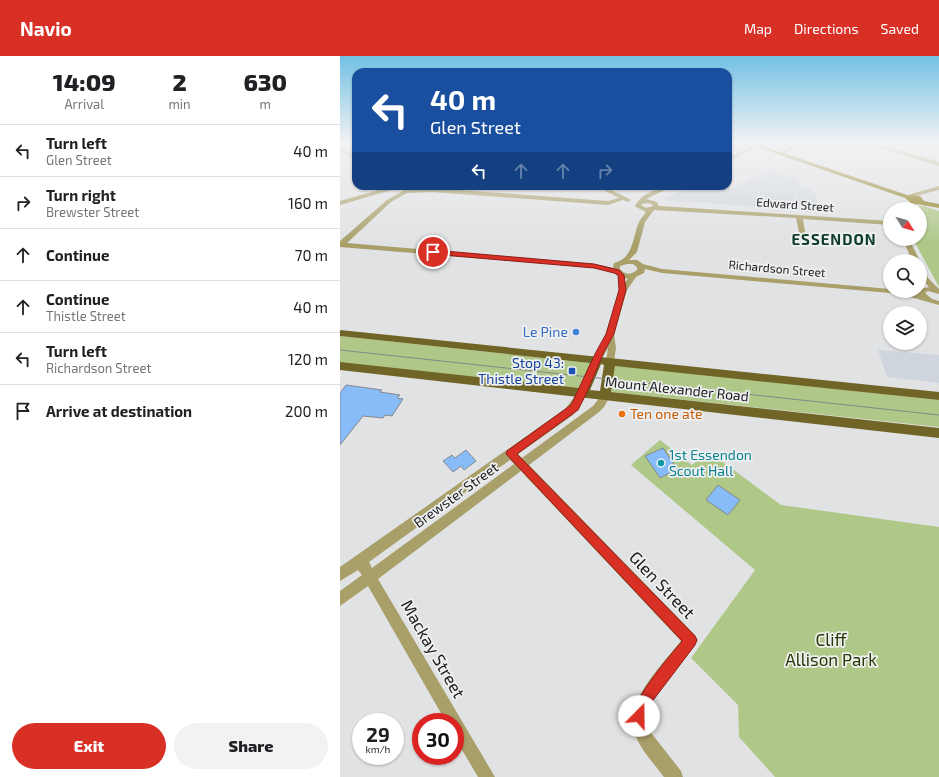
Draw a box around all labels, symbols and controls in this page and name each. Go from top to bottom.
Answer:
text: Navio [20,17,72,40]
text: Map [744,20,772,37]
text: Directions [794,20,859,37]
text: Saved [881,20,919,37]
text: 14:09 [53,67,116,96]
text: 2 [172,67,187,96]
text: 630 [243,67,287,96]
text: 40 m [430,82,496,116]
icon: left [364,84,416,136]
text: Arrival [64,96,104,112]
text: min [168,96,191,112]
text: m [260,96,271,112]
text: Glen Street [430,116,521,138]
text: Turn left [46,134,107,152]
icon: left [12,140,34,162]
text: 40 m [293,142,328,160]
text: Glen Street [46,152,112,168]
icon: left [468,160,490,182]
icon: ahead [510,160,532,182]
icon: ahead [552,160,574,182]
icon: right [594,160,616,182]
text: Turn right [46,186,116,204]
icon: right [12,192,34,214]
text: 160 m [288,194,328,212]
street label: Edward Street [756,194,835,214]
north arrow [883,202,927,246]
map controls [883,202,927,350]
text: Brewster Street [46,204,139,220]
district label: ESSENDON [791,230,877,248]
pin [416,235,450,269]
icon: arrive [422,241,444,263]
icon: ahead [12,244,34,266]
text: Continue [46,246,109,264]
text: 70 m [295,246,328,264]
button: search [883,254,927,298]
street label: Richardson Street [728,257,827,279]
text: Continue [46,290,109,308]
icon: ahead [12,296,34,318]
text: 40 m [293,298,328,316]
button: layers [883,306,927,350]
text: Thistle Street [46,308,126,324]
place label: Le Pine [523,323,568,340]
marker: Le Pine [571,327,581,337]
text: Turn left [46,342,107,360]
icon: left [12,348,34,370]
text: 120 m [288,350,328,368]
place label: Stop 43: Thistle Street [478,354,564,387]
text: Richardson Street [46,360,151,376]
marker: Stop 43: Thistle Street [567,366,577,376]
street label: Mount Alexander Road [604,373,750,404]
icon: arrive [12,400,34,422]
text: Arrive at destination [46,402,192,420]
text: 200 m [285,402,328,420]
place label: Ten one ate [630,405,703,422]
marker: Ten one ate [617,409,627,419]
place label: 1st Essendon Scout Hall [669,446,752,479]
street label: Brewster Street [410,458,501,531]
marker: 1st Essendon Scout Hall [656,458,666,468]
street label: Glen Street [626,547,700,622]
street label: Mackay Street [397,596,470,702]
park label: Cliff Allison Park [785,629,877,669]
position arrow [618,695,660,737]
speed limit sign: 30 [412,713,464,765]
text: 29 [366,722,390,746]
button: Exit [12,723,166,769]
button: Share [174,723,328,769]
text: km/h [366,743,390,755]

